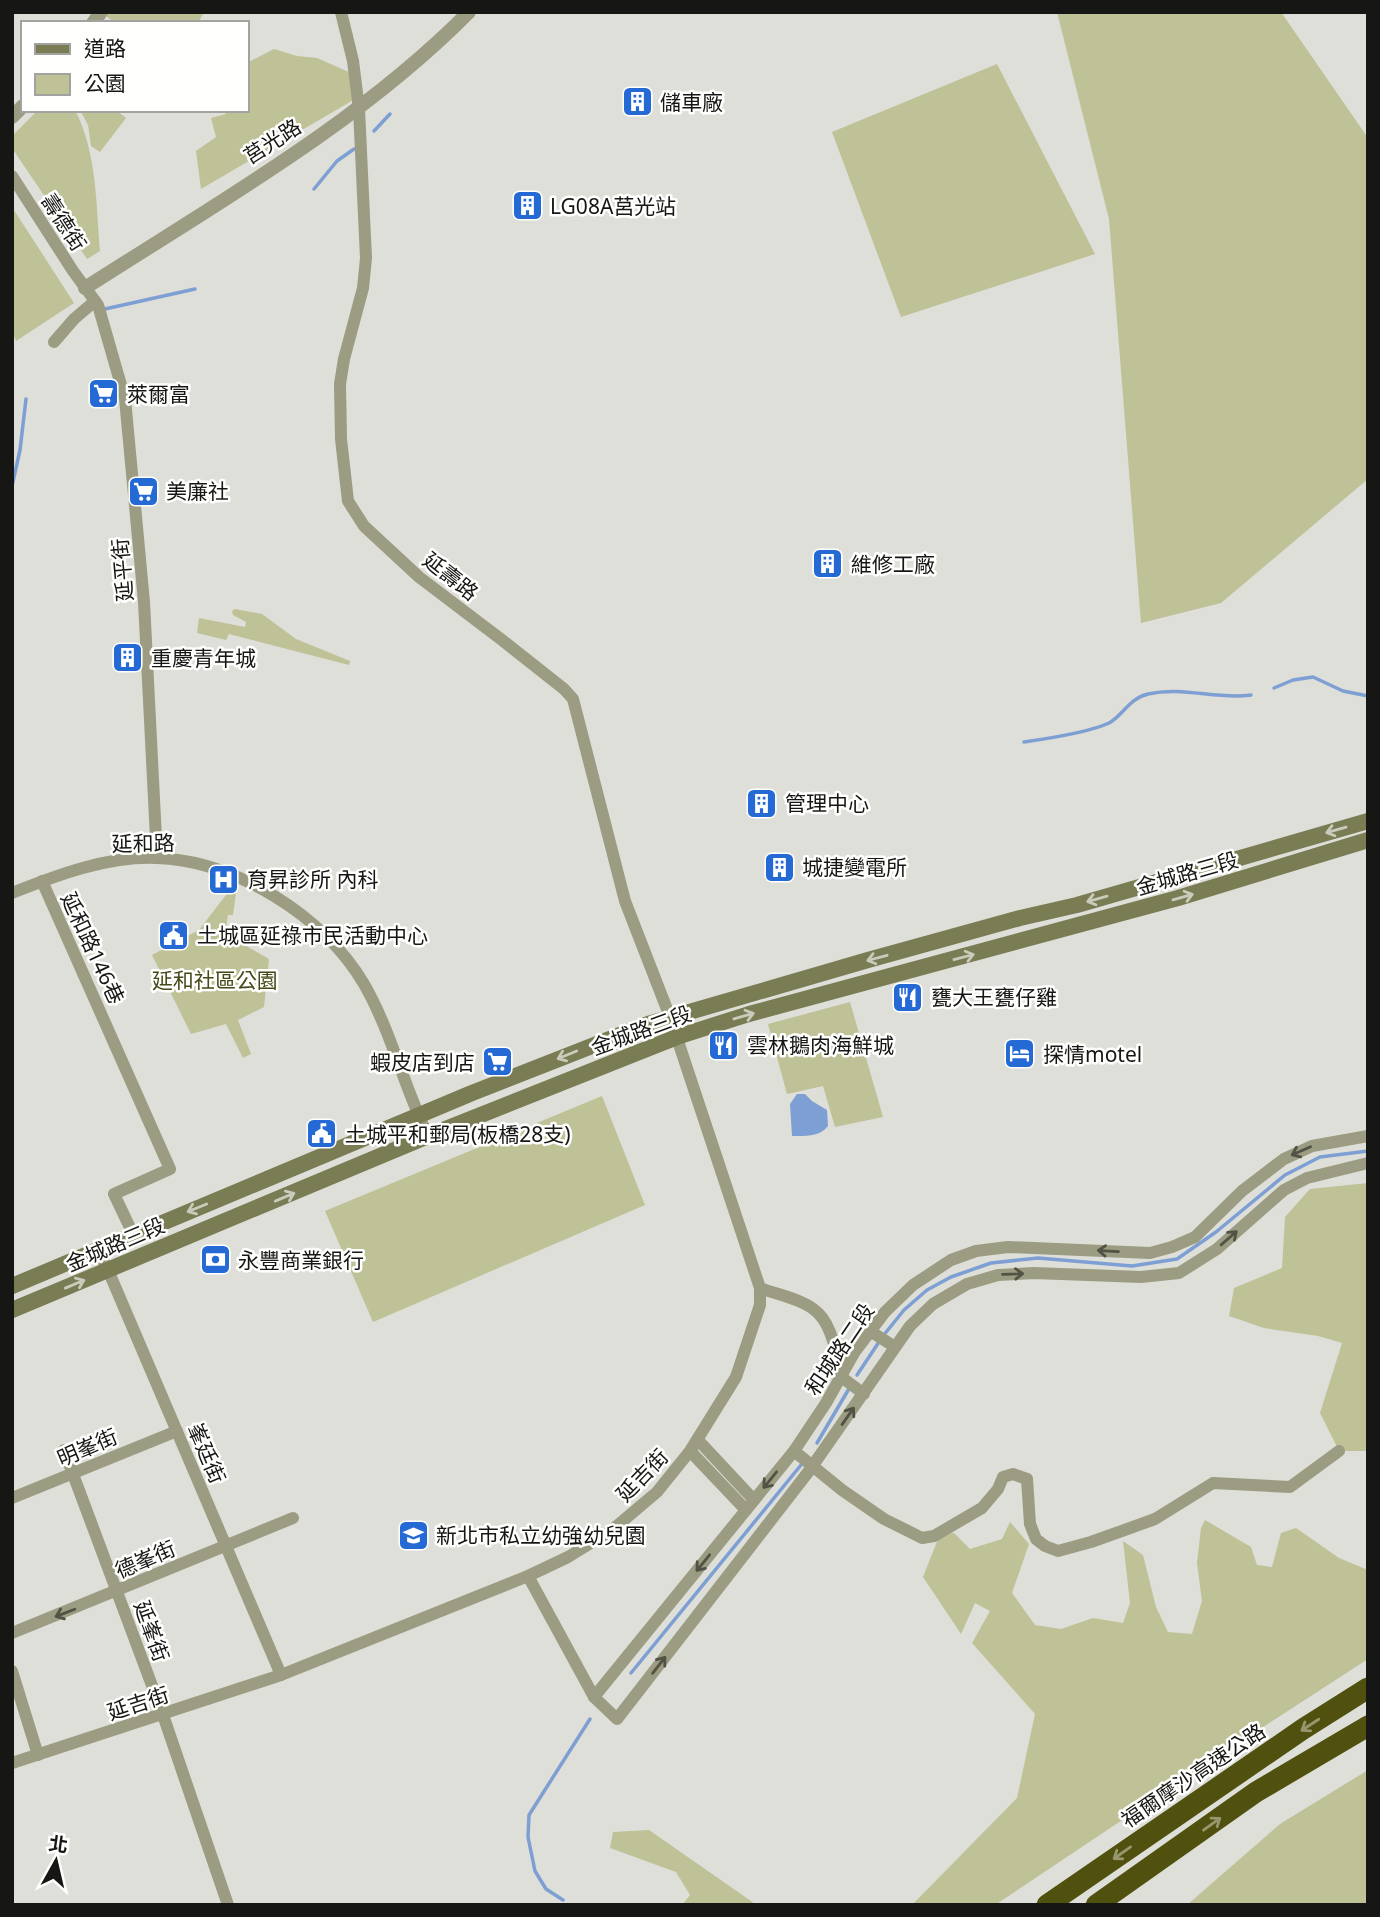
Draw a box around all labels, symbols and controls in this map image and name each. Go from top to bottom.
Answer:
legend [21,21,248,112]
text: 道路 [84,34,126,62]
text: 公園 [84,69,126,97]
building icon: 儲車廠 [620,85,654,119]
place label: 儲車廠 [660,88,723,116]
street label: 莒光路 [238,112,306,170]
street label: 壽德街 [35,188,93,256]
building icon: LG08A莒光站 [510,189,544,223]
place label: LG08A莒光站 [550,192,676,220]
supermarket icon: 萊爾富 [87,377,121,411]
place label: 萊爾富 [127,380,190,408]
supermarket icon: 美廉社 [126,474,160,508]
place label: 美廉社 [166,477,229,505]
street label: 延平街 [105,537,139,603]
street label: 延壽路 [418,546,484,606]
building icon: 維修工廠 [811,547,845,581]
place label: 維修工廠 [851,550,935,578]
building icon: 重慶青年城 [111,641,145,675]
place label: 重慶青年城 [151,644,256,672]
building icon: 管理中心 [745,786,779,820]
place label: 管理中心 [785,789,869,817]
one-way arrow [1325,825,1347,838]
street label: 延和路 [111,828,175,858]
street label: 金城路三段 [1133,845,1241,901]
building icon: 城捷變電所 [762,850,796,884]
place label: 城捷變電所 [802,853,907,881]
hospital icon: 育昇診所 內科 [207,862,241,896]
place label: 育昇診所 內科 [247,865,378,893]
street label: 延和路146巷 [55,888,131,1008]
one-way arrow [1172,889,1194,902]
one-way arrow [1086,894,1108,907]
public building icon: 土城區延祿市民活動中心 [157,918,191,952]
place label: 土城區延祿市民活動中心 [197,921,428,949]
one-way arrow [952,949,974,962]
one-way arrow [866,952,888,965]
park label: 延和社區公園 [152,966,278,994]
restaurant icon: 甕大王甕仔雞 [891,980,925,1014]
place label: 甕大王甕仔雞 [931,983,1057,1011]
street label: 金城路三段 [587,999,695,1061]
one-way arrow [733,1008,755,1021]
restaurant icon: 雲林鵝肉海鮮城 [707,1028,741,1062]
place label: 雲林鵝肉海鮮城 [747,1031,894,1059]
hotel icon: 探情motel [1003,1037,1037,1071]
place label: 探情motel [1043,1040,1142,1068]
supermarket icon: 蝦皮店到店 [481,1045,515,1079]
place label: 蝦皮店到店 [370,1048,475,1076]
one-way arrow [556,1050,578,1063]
public building icon: 土城平和郵局(板橋28支) [305,1117,339,1151]
place label: 土城平和郵局(板橋28支) [345,1120,571,1148]
one-way arrow [1291,1145,1313,1158]
one-way arrow [274,1189,296,1202]
one-way arrow [187,1202,208,1215]
street label: 金城路三段 [61,1211,169,1277]
one-way arrow [1220,1230,1238,1246]
bank icon: 永豐商業銀行 [198,1243,232,1277]
one-way arrow [1097,1244,1120,1257]
place label: 永豐商業銀行 [238,1246,364,1274]
one-way arrow [1001,1268,1024,1281]
one-way arrow [64,1276,85,1289]
street label: 和城路二段 [798,1298,880,1400]
one-way arrow [841,1407,855,1426]
street label: 峯廷街 [182,1419,232,1487]
street label: 明峯街 [53,1422,121,1472]
street label: 延吉街 [610,1443,674,1507]
one-way arrow [762,1471,778,1489]
school or university icon: 新北市私立幼強幼兒園 [396,1518,430,1552]
place label: 新北市私立幼強幼兒園 [436,1521,646,1549]
street label: 德峯街 [111,1534,179,1584]
one-way arrow [695,1553,710,1572]
street label: 延峯街 [128,1597,176,1665]
one-way arrow [55,1607,76,1620]
one-way arrow [651,1656,666,1674]
street label: 延吉街 [104,1680,172,1726]
street label: 福爾摩沙高速公路 [1116,1716,1270,1834]
one-way arrow [1301,1718,1321,1732]
one-way arrow [1202,1816,1221,1831]
north arrow [21,1826,91,1896]
text: 北 [47,1830,70,1858]
one-way arrow [1113,1846,1132,1860]

